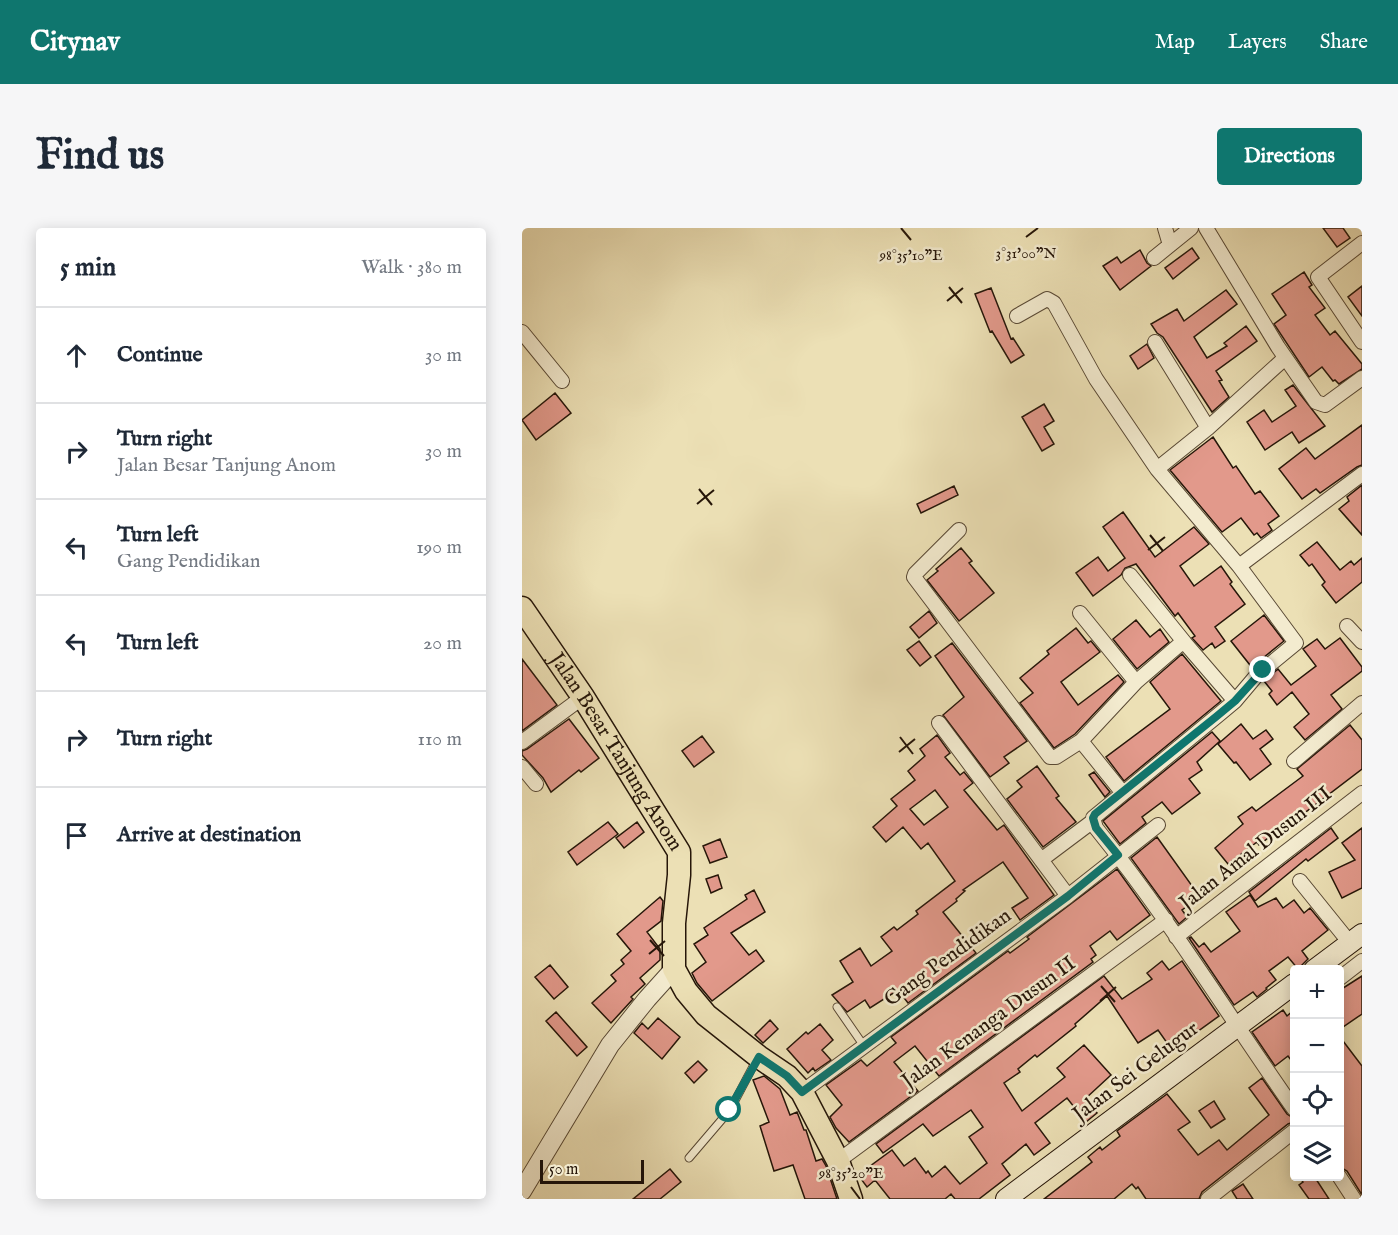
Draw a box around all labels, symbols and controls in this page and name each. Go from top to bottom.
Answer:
text: Citynav [30,25,120,60]
text: Map [1155,29,1195,56]
text: Layers [1228,29,1287,56]
text: Share [1320,29,1368,56]
button: Directions [1217,128,1362,185]
text: Find us [36,130,164,183]
text: 3°31'00"N [996,244,1056,263]
text: 98°35'10"E [878,246,943,265]
text: 5 min [60,251,116,284]
text: Walk · 380 m [361,255,462,280]
icon: ahead [60,339,93,372]
text: Continue [117,341,203,369]
text: 30 m [425,343,462,368]
text: Turn right [117,425,212,453]
icon: right [60,435,93,468]
text: 30 m [425,439,462,464]
text: Jalan Besar Tanjung Anom [117,453,336,478]
text: Turn left [117,521,199,549]
icon: left [60,531,93,564]
text: 190 m [416,535,462,560]
text: Gang Pendidikan [117,549,261,574]
icon: left [60,627,93,660]
text: Turn left [117,629,199,657]
text: 20 m [423,631,462,656]
street label: Jalan Besar Tanjung Anom [542,646,689,856]
route end [1249,656,1275,682]
icon: right [60,723,93,756]
text: Turn right [117,725,212,753]
text: 110 m [418,727,462,752]
street label: Jalan Amal Dusun III [1173,781,1338,918]
icon: arrive [60,819,93,852]
text: Arrive at destination [117,821,301,849]
street label: Gang Pendidikan [879,903,1017,1013]
street label: Jalan Kenanga Dusun II [895,951,1081,1096]
map controls [1290,965,1344,1181]
button: + [1290,965,1344,1019]
street label: Jalan Sei Gelugur [1066,1016,1205,1129]
button: − [1290,1019,1344,1073]
button: locate [1290,1073,1344,1127]
route start [715,1096,741,1122]
button: layers [1290,1127,1344,1181]
scale bar [540,1157,644,1184]
text: 50 m [549,1160,578,1180]
text: 98°35'20"E [818,1164,883,1183]

